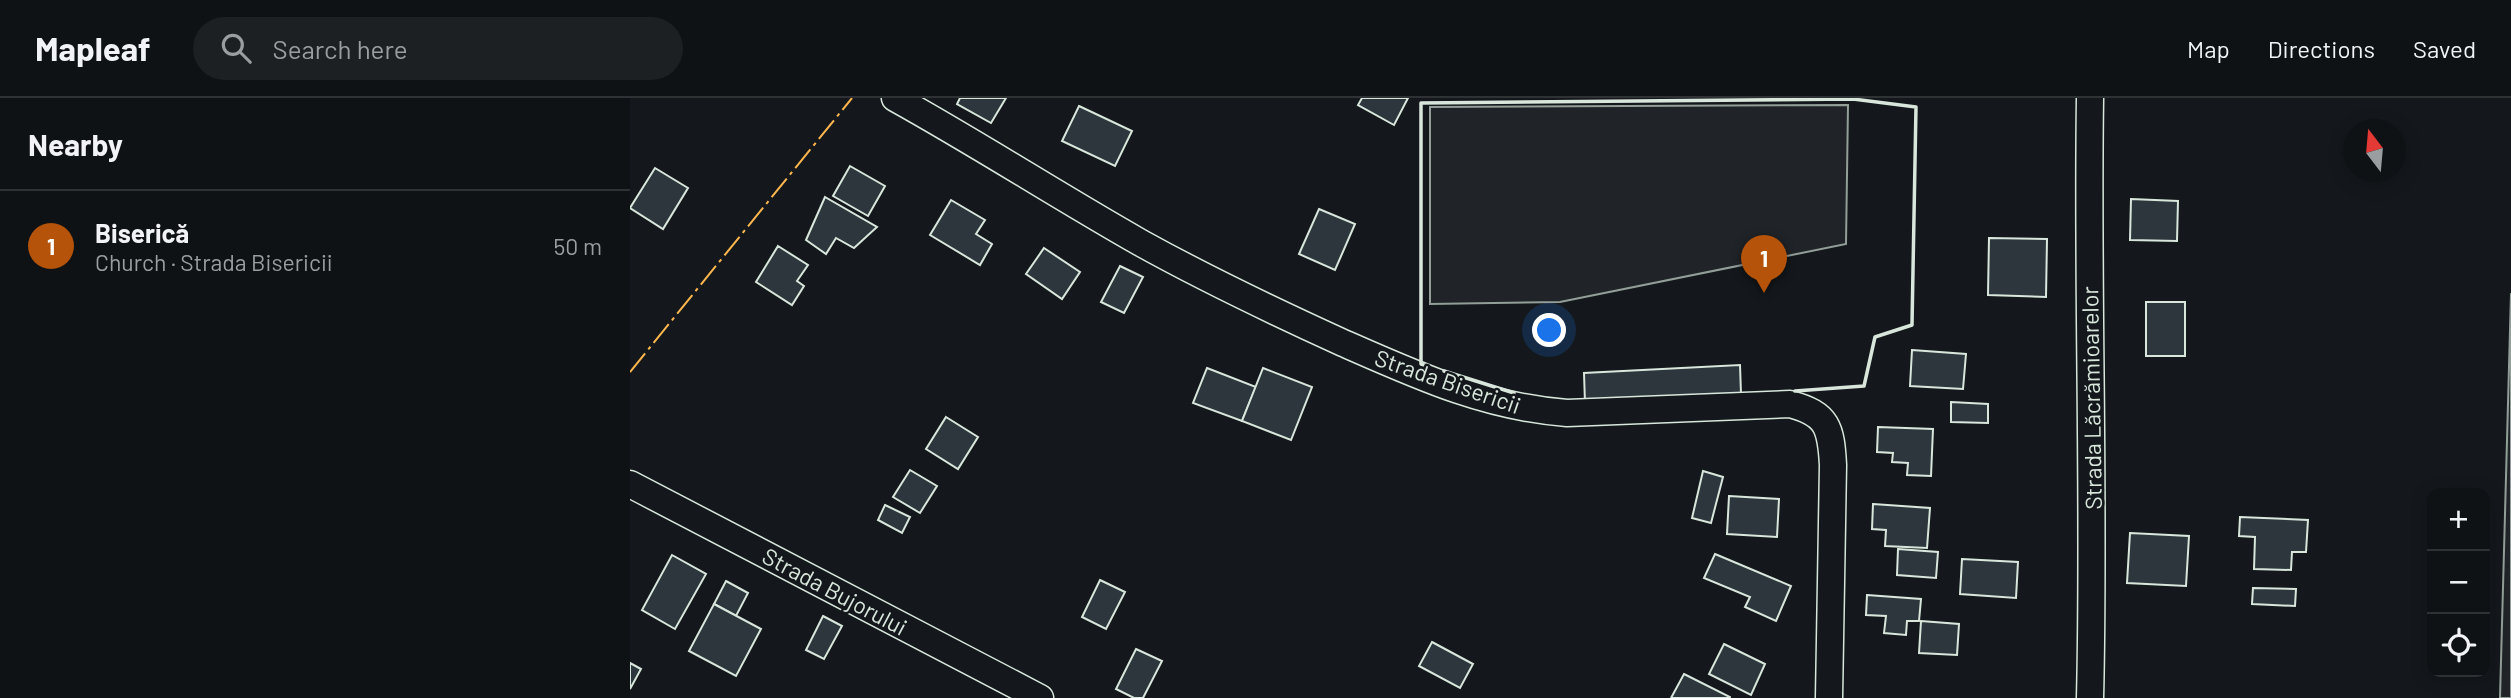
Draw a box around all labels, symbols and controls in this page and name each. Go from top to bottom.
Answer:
search box [193,17,683,80]
text: Mapleaf [35,28,151,68]
icon: search [217,29,255,67]
text: Search here [273,33,408,64]
text: Map [2187,34,2230,63]
text: Directions [2268,34,2375,63]
text: Saved [2413,34,2476,63]
north arrow [2343,119,2406,182]
text: Nearby [28,126,123,162]
text: Biserică [95,217,189,248]
text: 1 [47,232,55,260]
text: 50 m [554,232,602,260]
pin: 1 [1741,235,1787,293]
text: Church · Strada Bisericii [95,248,333,276]
street label: Strada Lăcrămioarelor [2075,285,2107,510]
your location [1532,313,1566,347]
street label: Strada Bisericii [1371,343,1525,419]
map controls [2427,488,2490,677]
button: + [2427,488,2490,551]
street label: Strada Bujorului [758,541,912,641]
button: − [2427,551,2490,614]
button: locate [2427,614,2490,677]

